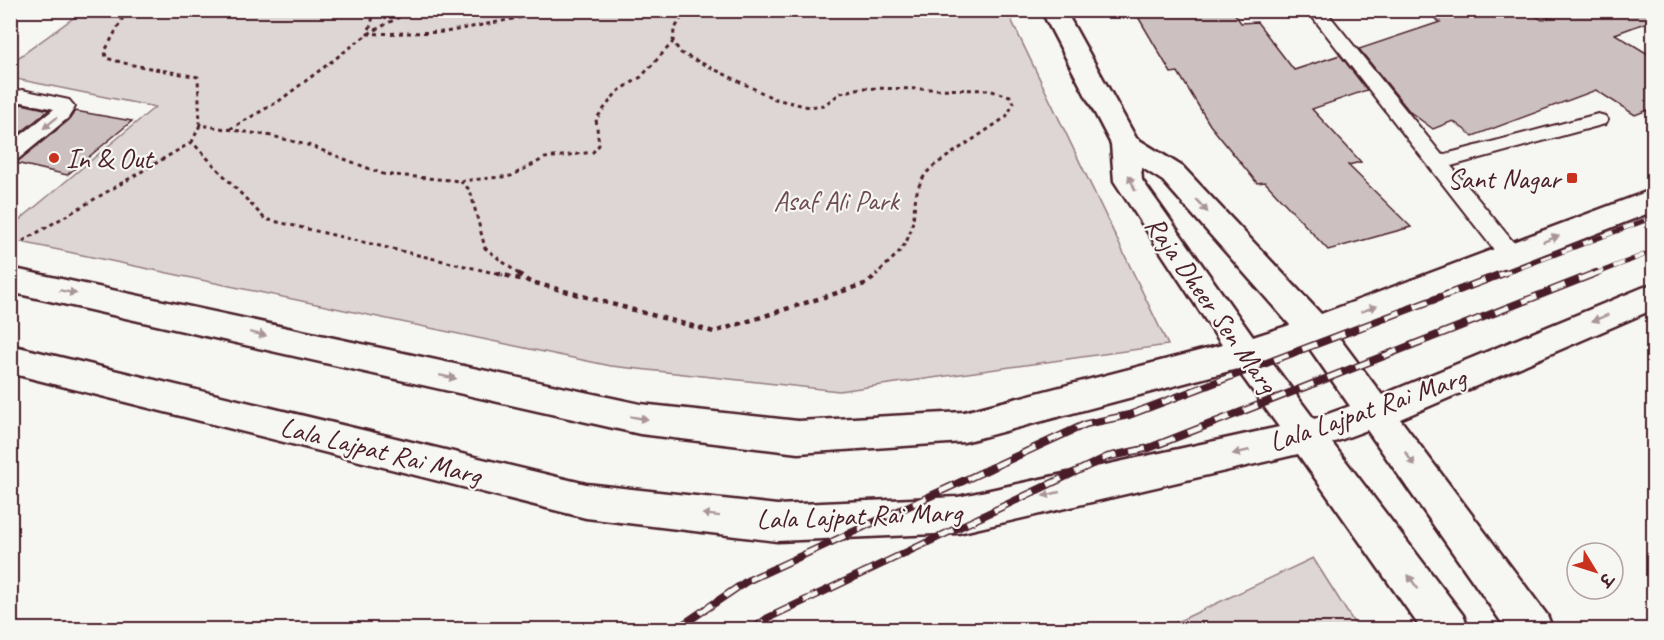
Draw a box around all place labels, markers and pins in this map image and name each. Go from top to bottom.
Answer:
place label: In & Out [66,141,155,176]
marker: In & Out [47,151,61,165]
place label: Sant Nagar [1447,161,1563,196]
marker: Sant Nagar [1565,171,1579,185]

